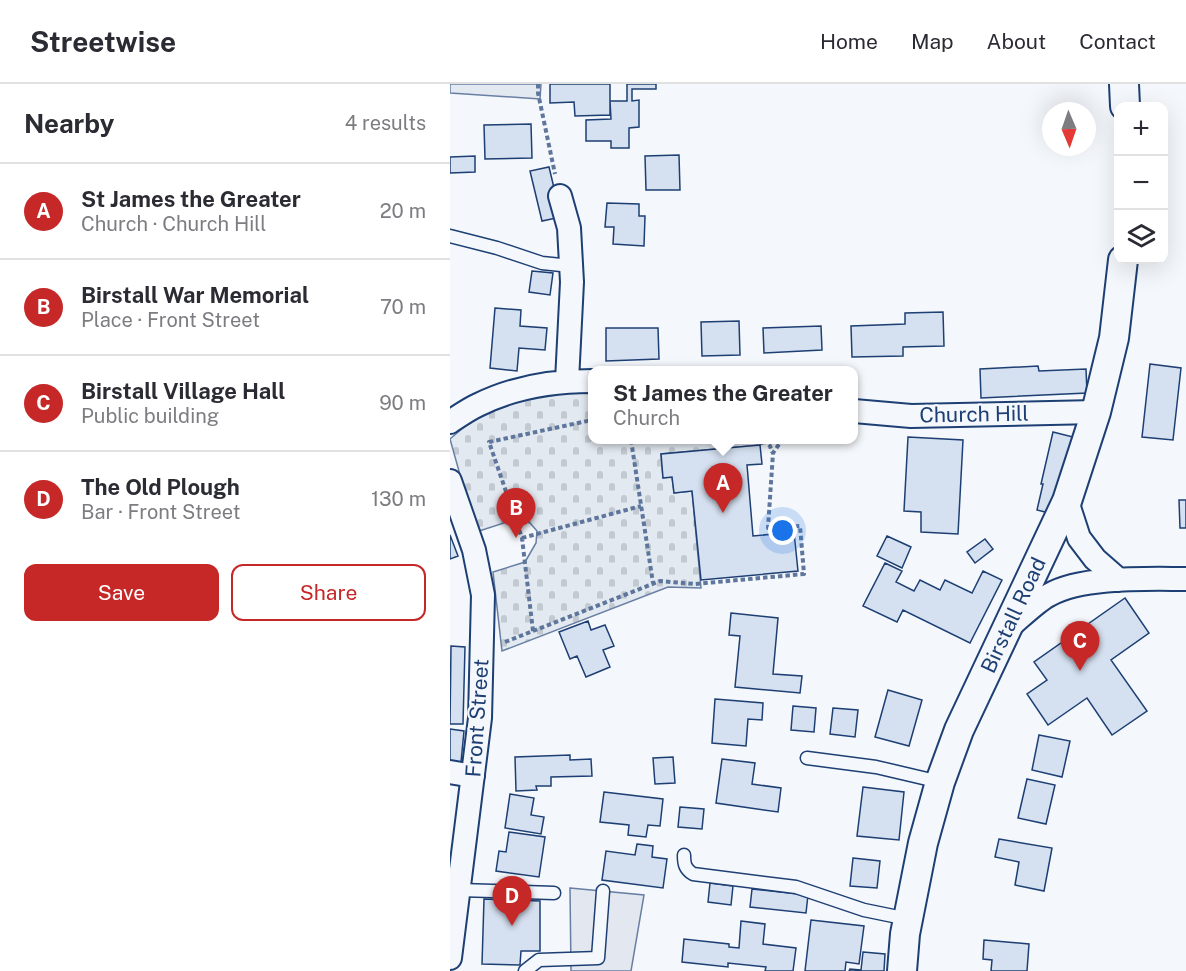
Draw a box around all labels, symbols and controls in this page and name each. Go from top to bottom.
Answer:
text: Streetwise [30,25,176,58]
text: Home [820,29,878,54]
text: Map [911,29,954,54]
text: About [987,29,1046,54]
text: Contact [1079,29,1156,54]
north arrow [1042,102,1096,156]
map controls [1114,102,1168,264]
button: + [1114,102,1168,156]
text: Nearby [24,108,114,139]
text: 4 results [345,111,426,135]
button: − [1114,156,1168,210]
text: St James the Greater [81,186,301,212]
text: A [36,199,51,223]
text: 20 m [380,199,426,223]
button: layers [1114,210,1168,264]
text: Church · Church Hill [81,212,266,236]
text: Birstall War Memorial [81,282,309,308]
text: B [37,295,50,319]
text: 70 m [380,295,426,319]
text: Place · Front Street [81,308,260,332]
popup [588,366,858,444]
text: Birstall Village Hall [81,378,285,404]
text: St James the Greater [613,380,833,406]
text: C [36,391,51,415]
text: 90 m [379,391,426,415]
street label: Church Hill [919,401,1029,427]
text: Public building [81,404,219,428]
text: Church [613,406,680,430]
pin: A [704,464,742,513]
text: The Old Plough [81,474,240,500]
text: D [36,487,51,511]
text: 130 m [371,487,426,511]
pin: B [496,488,536,538]
text: Bar · Front Street [81,500,240,524]
your location [768,516,797,545]
street label: Birstall Road [975,553,1051,677]
button: Save [24,564,219,621]
button: Share [231,564,426,621]
pin: C [1060,622,1100,671]
street label: Front Street [460,658,494,778]
pin: D [492,876,532,926]

